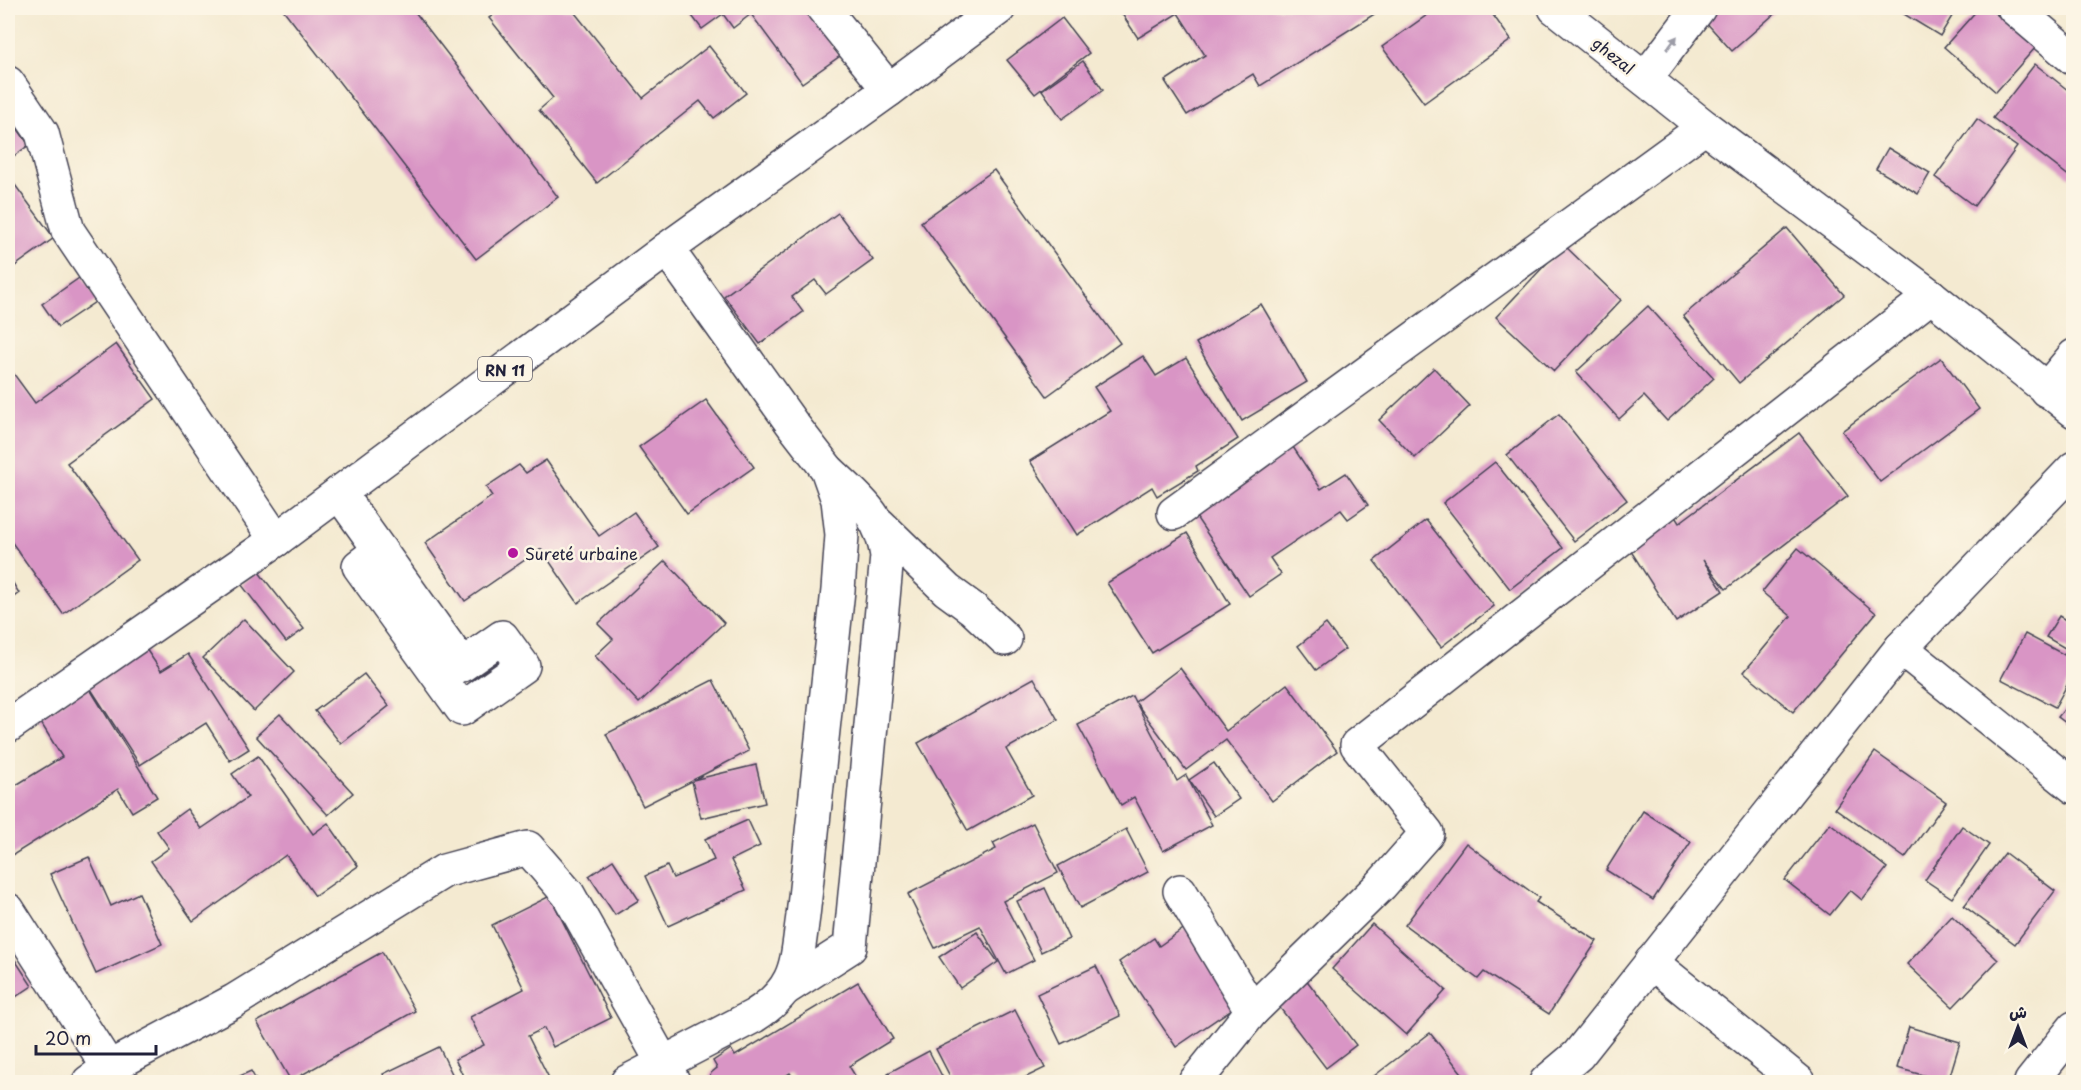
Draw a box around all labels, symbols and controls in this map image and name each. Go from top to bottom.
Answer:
street label: ghezal [1588,31,1640,79]
one-way arrow [1666,36,1678,52]
road number: RN 11 [478,357,532,381]
place label: Sureté urbaine [525,541,638,565]
marker: Sureté urbaine [506,546,520,560]
north arrow [1988,997,2048,1057]
text: ش [2009,999,2027,1023]
scale bar [36,1018,156,1056]
text: 20 m [45,1024,91,1051]

